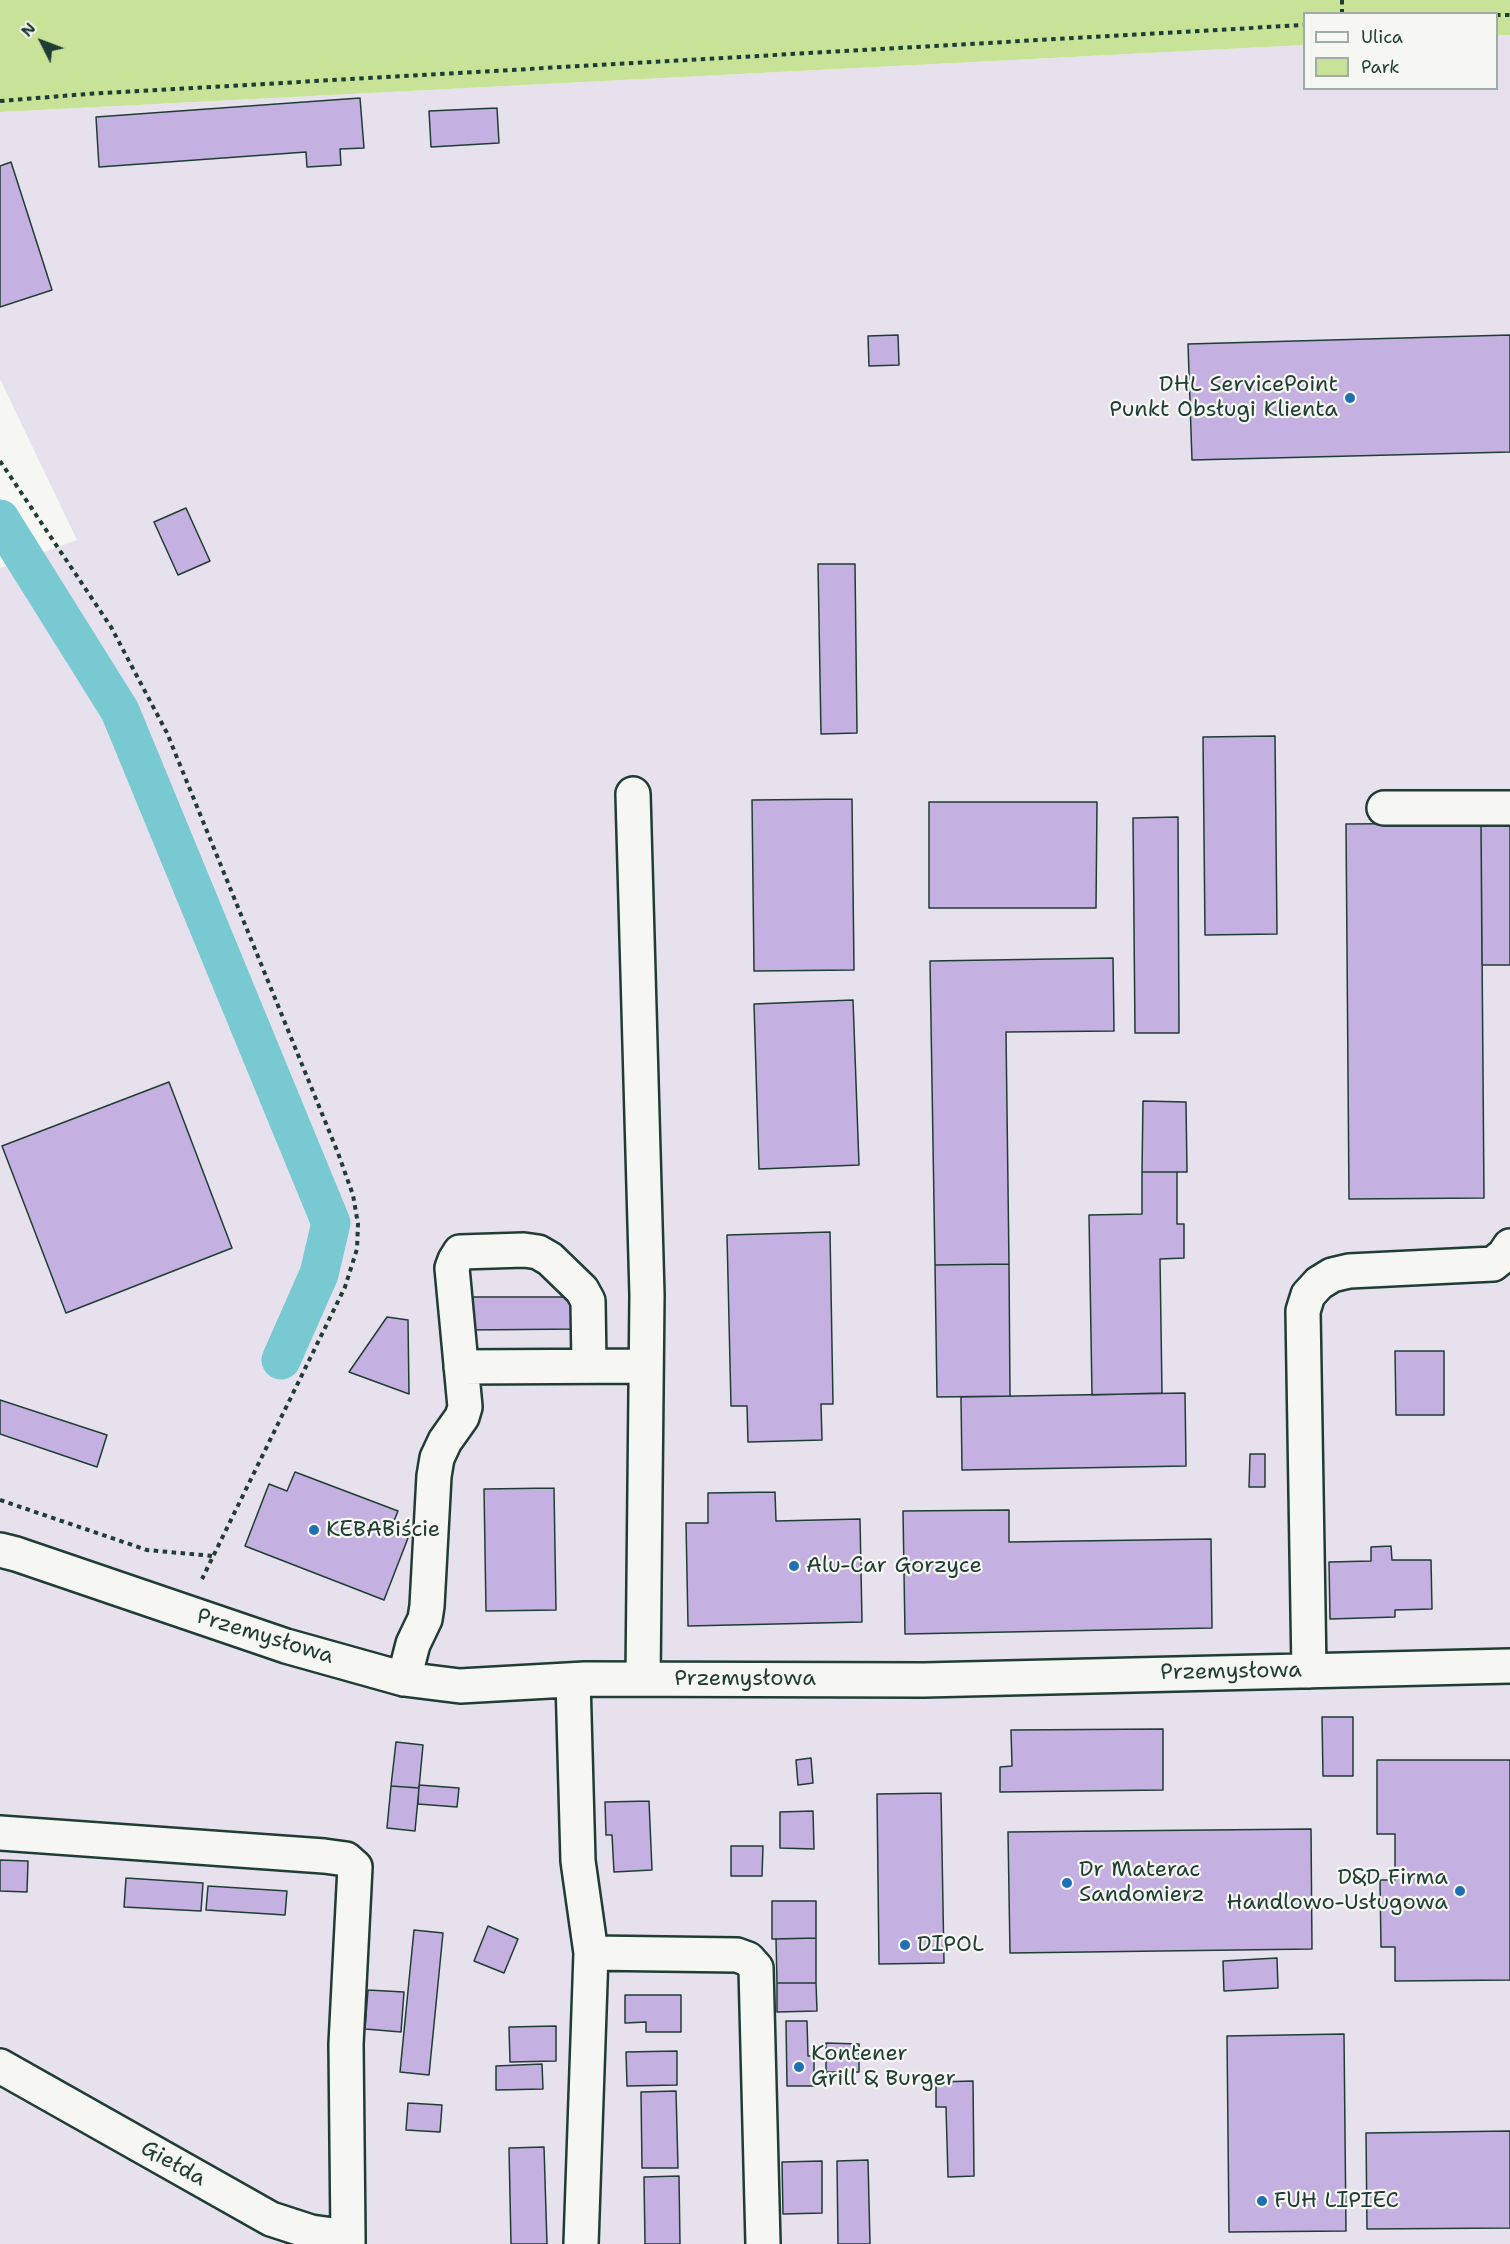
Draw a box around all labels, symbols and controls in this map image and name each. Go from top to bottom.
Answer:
north arrow [12,12,72,72]
legend [1303,12,1498,90]
text: N [16,18,40,41]
text: Ulica [1361,25,1403,49]
text: Park [1361,55,1400,79]
place label: DHL ServicePoint Punkt Obsługi Klienta [1109,372,1338,424]
marker: DHL ServicePoint Punkt Obsługi Klienta [1343,391,1357,405]
place label: KEBABiście [326,1517,440,1543]
marker: KEBABiście [307,1523,321,1537]
place label: Alu-Car Gorzyce [806,1553,982,1579]
marker: Alu-Car Gorzyce [787,1559,801,1573]
street label: Przemysłowa [193,1604,337,1670]
street label: Przemysłowa [1160,1658,1302,1686]
street label: Przemysłowa [674,1666,816,1692]
place label: Dr Materac Sandomierz [1079,1857,1205,1909]
place label: D&D Firma Handlowo-Usługowa [1227,1865,1448,1916]
marker: Dr Materac Sandomierz [1060,1876,1074,1890]
marker: D&D Firma Handlowo-Usługowa [1453,1884,1467,1898]
place label: DIPOL [917,1932,984,1958]
marker: DIPOL [898,1938,912,1952]
place label: Kontener Grill & Burger [811,2041,956,2092]
marker: Kontener Grill & Burger [792,2060,806,2074]
street label: Giełda [136,2135,210,2193]
place label: FUH LIPIEC [1274,2188,1399,2214]
marker: FUH LIPIEC [1255,2194,1269,2208]

